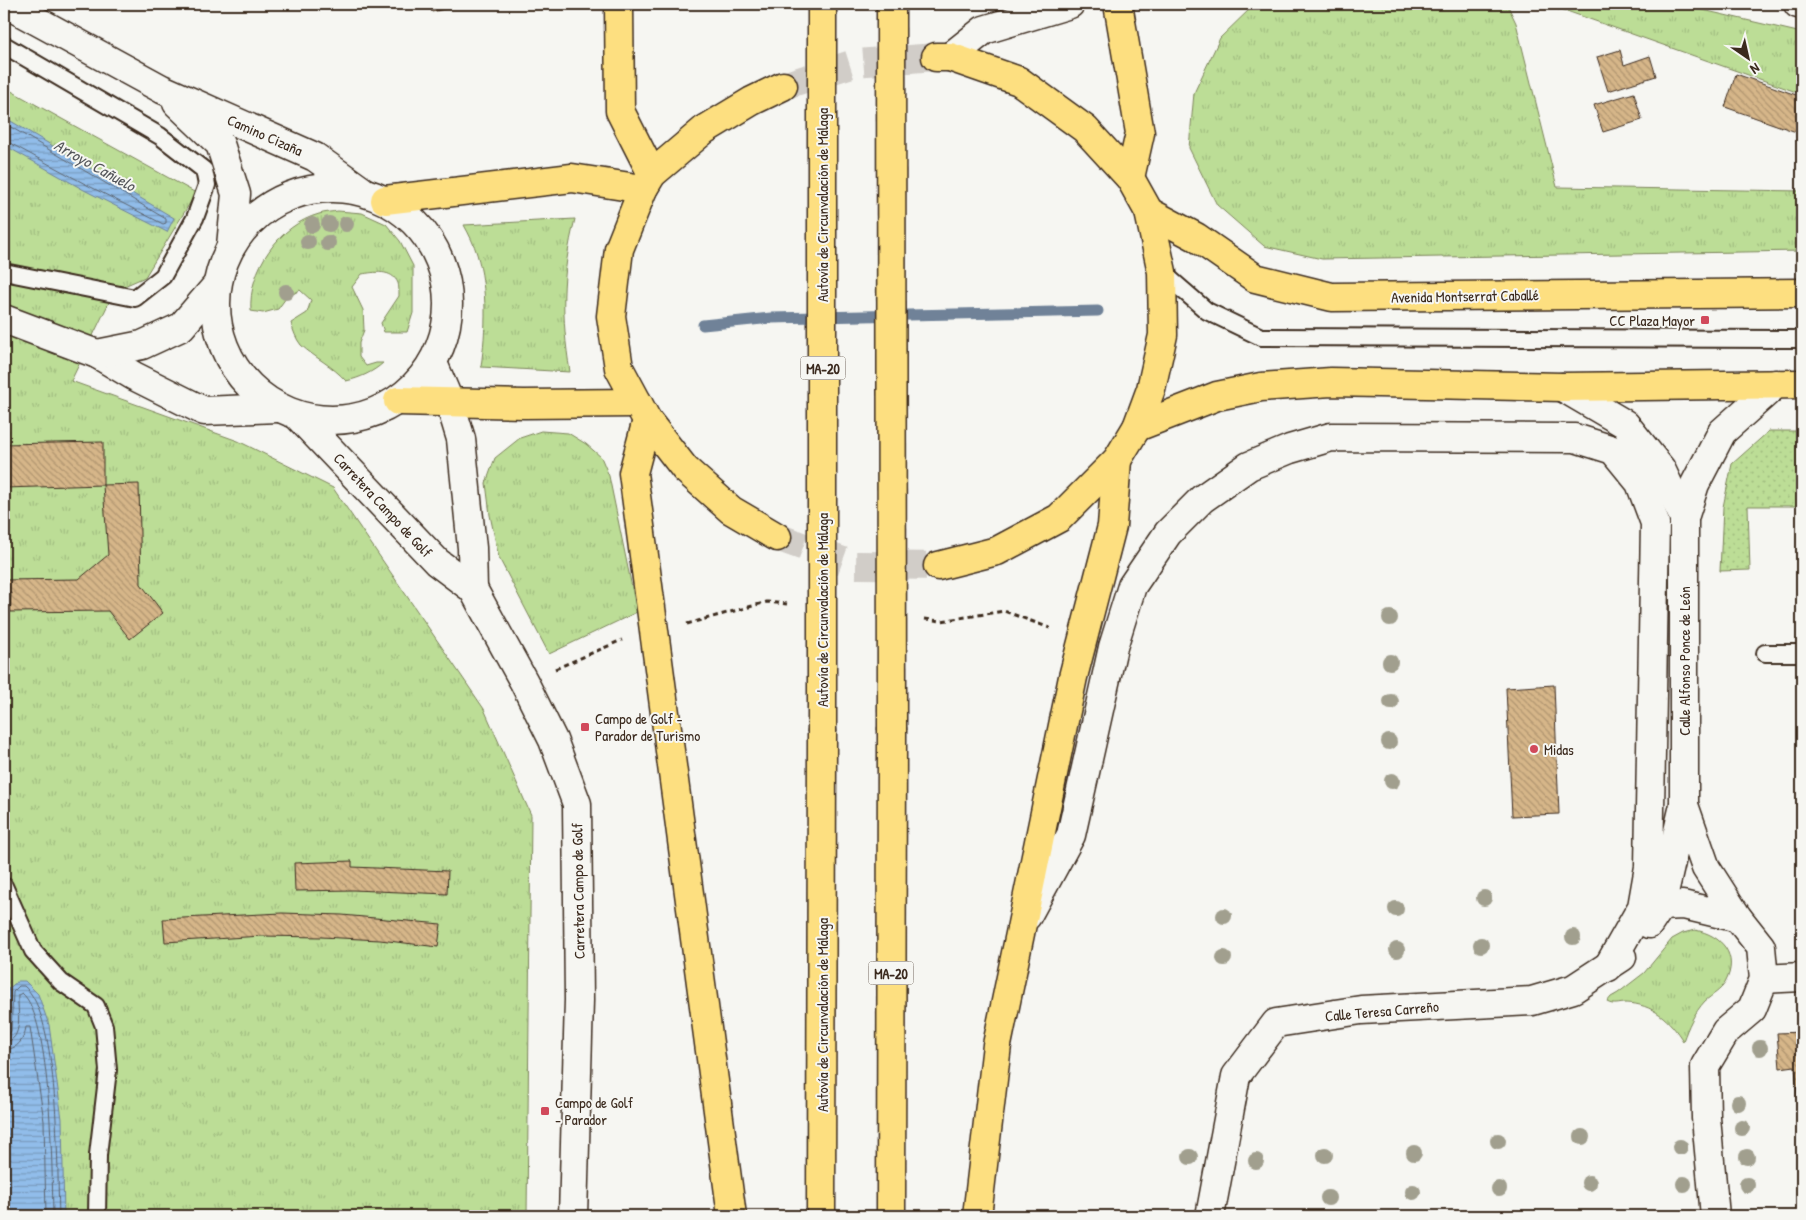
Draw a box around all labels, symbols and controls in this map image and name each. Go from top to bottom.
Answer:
north arrow [1724,32,1774,82]
text: N [1747,59,1764,79]
street label: Autovía de Circunvalación de Málaga [812,108,833,302]
street label: Camino Cizaña [224,109,306,161]
water label: Arroyo Cañuelo [51,134,141,197]
street label: Avenida Montserrat Caballé [1391,284,1539,308]
place label: CC Plaza Mayor [1609,310,1695,331]
marker: CC Plaza Mayor [1699,314,1711,326]
road number: MA-20 [800,356,846,379]
street label: Carretera Campo de Golf [329,448,437,562]
street label: Autovía de Circunvalación de Málaga [812,513,833,707]
street label: Calle Alfonso Ponce de León [1674,586,1695,736]
place label: Campo de Golf - Parador de Turismo [595,708,700,746]
marker: Campo de Golf - Parador de Turismo [579,721,591,733]
place label: Midas [1544,739,1574,760]
marker: Midas [1528,743,1540,755]
street label: Carretera Campo de Golf [566,822,590,959]
street label: Autovía de Circunvalación de Málaga [812,918,833,1112]
road number: MA-20 [868,961,914,984]
street label: Calle Teresa Carreño [1324,996,1440,1026]
place label: Campo de Golf - Parador [555,1092,634,1130]
marker: Campo de Golf - Parador [539,1105,551,1117]

